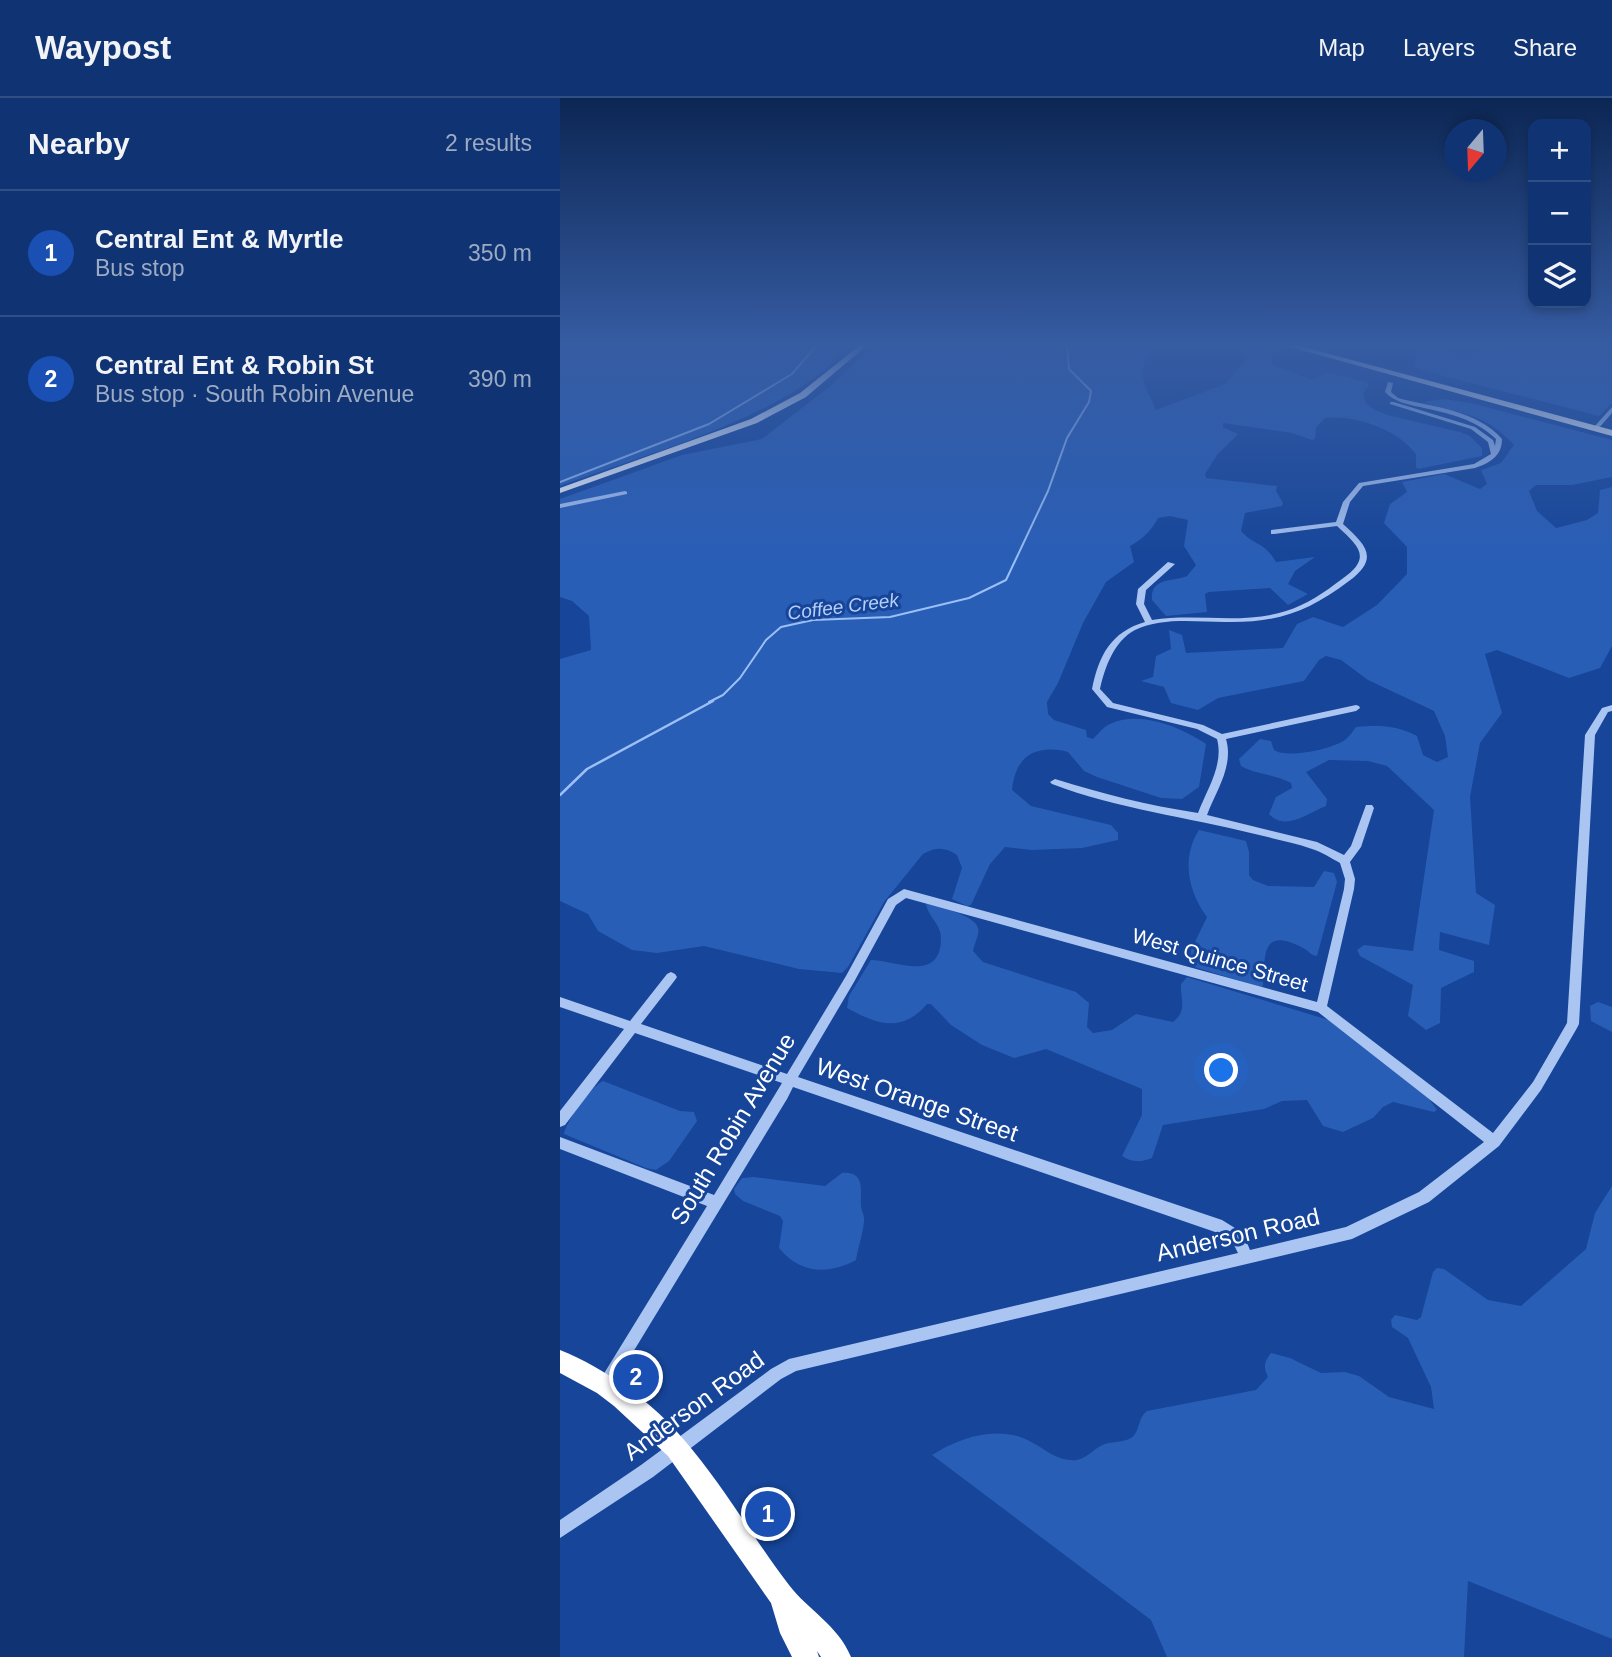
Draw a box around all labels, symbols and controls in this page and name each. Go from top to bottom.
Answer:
text: Waypost [35,29,171,66]
text: Map [1318,34,1365,61]
text: Layers [1403,34,1475,61]
text: Share [1513,34,1577,61]
north arrow [1444,119,1507,182]
map controls [1528,119,1591,308]
button: + [1528,119,1591,182]
text: Nearby [28,127,130,160]
text: 2 results [445,130,532,156]
button: − [1528,182,1591,245]
text: Central Ent & Myrtle [95,224,344,254]
text: 1 [45,240,57,266]
text: 350 m [468,240,532,266]
button: layers [1528,245,1591,308]
text: Bus stop [95,255,185,281]
text: Central Ent & Robin St [95,350,374,380]
text: 2 [45,366,57,392]
text: 390 m [468,366,532,392]
text: Bus stop · South Robin Avenue [95,381,414,407]
water label: Coffee Creek [786,589,901,624]
street label: West Quince Street [1130,923,1311,996]
street label: South Robin Avenue [665,1028,800,1229]
street label: West Orange Street [813,1052,1022,1147]
your location [1204,1053,1238,1087]
street label: Anderson Road [1154,1203,1322,1266]
street label: Anderson Road [618,1346,769,1466]
pin: 2 [613,1351,659,1403]
pin: 1 [745,1488,791,1540]

